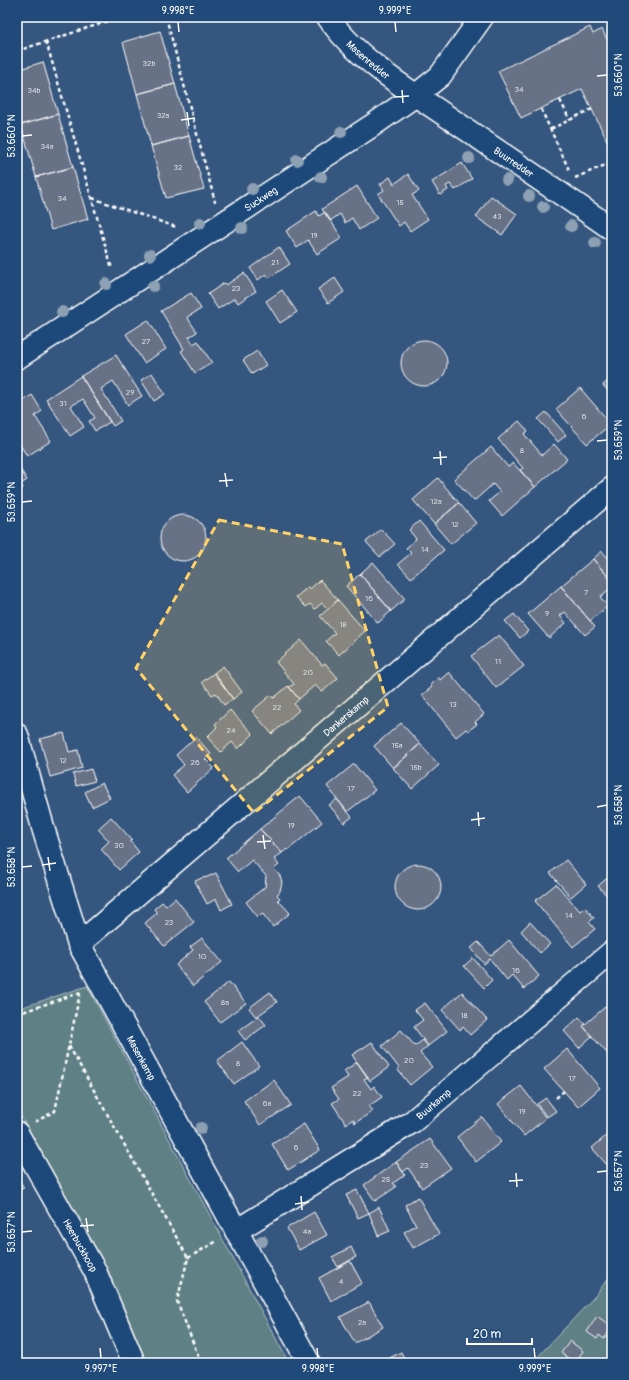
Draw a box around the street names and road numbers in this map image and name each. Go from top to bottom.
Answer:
street label: Masenredder [343,38,392,82]
street label: Buurredder [491,145,536,181]
street label: Suckweg [242,184,280,215]
street label: Dankerskamp [321,694,372,739]
street label: Masenkamp [124,1034,158,1083]
street label: Buurkamp [414,1086,454,1123]
street label: Heerbuckhoop [60,1217,99,1275]

